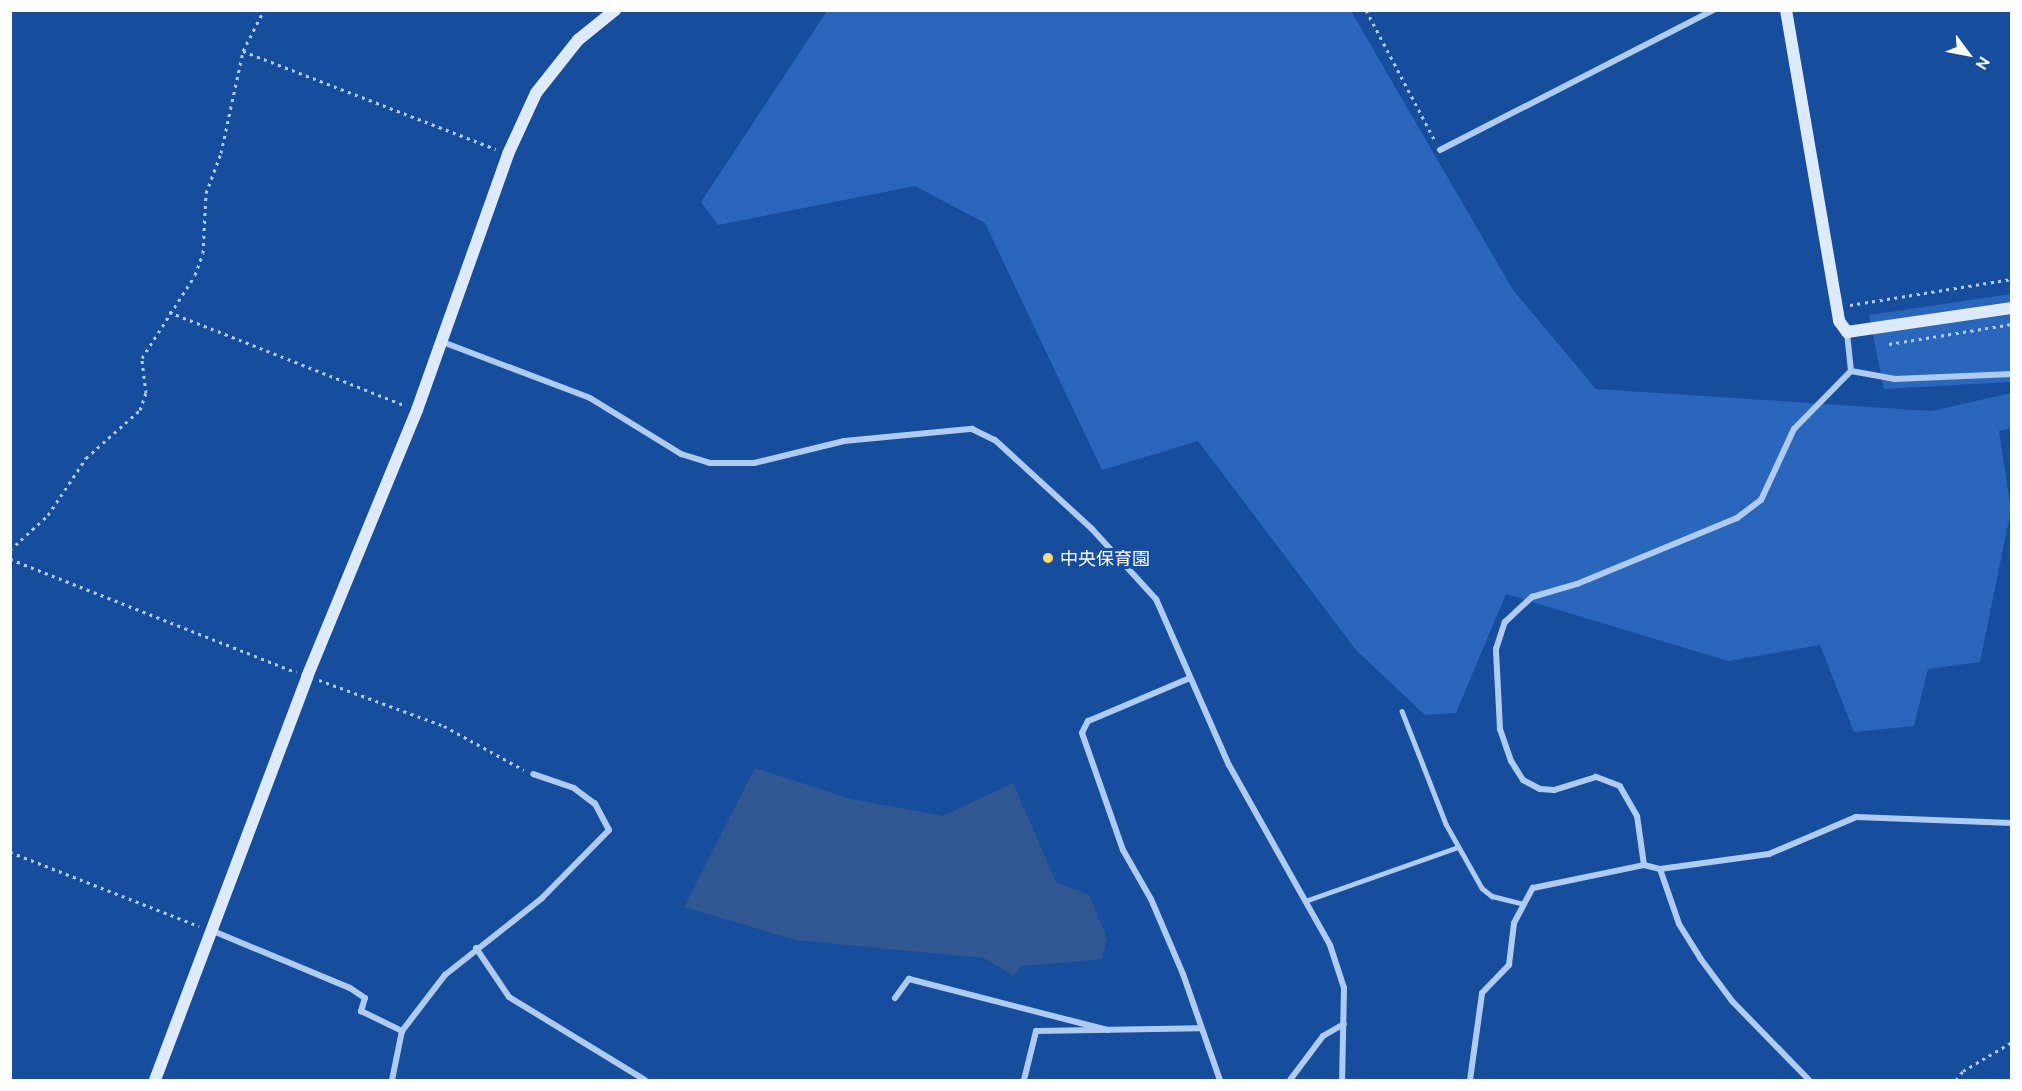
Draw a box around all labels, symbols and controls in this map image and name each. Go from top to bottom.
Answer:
north arrow [1938,24,1998,84]
text: N [1972,54,1994,73]
place label: 中央保育園 [1060,547,1150,569]
marker: 中央保育園 [1041,551,1055,565]

